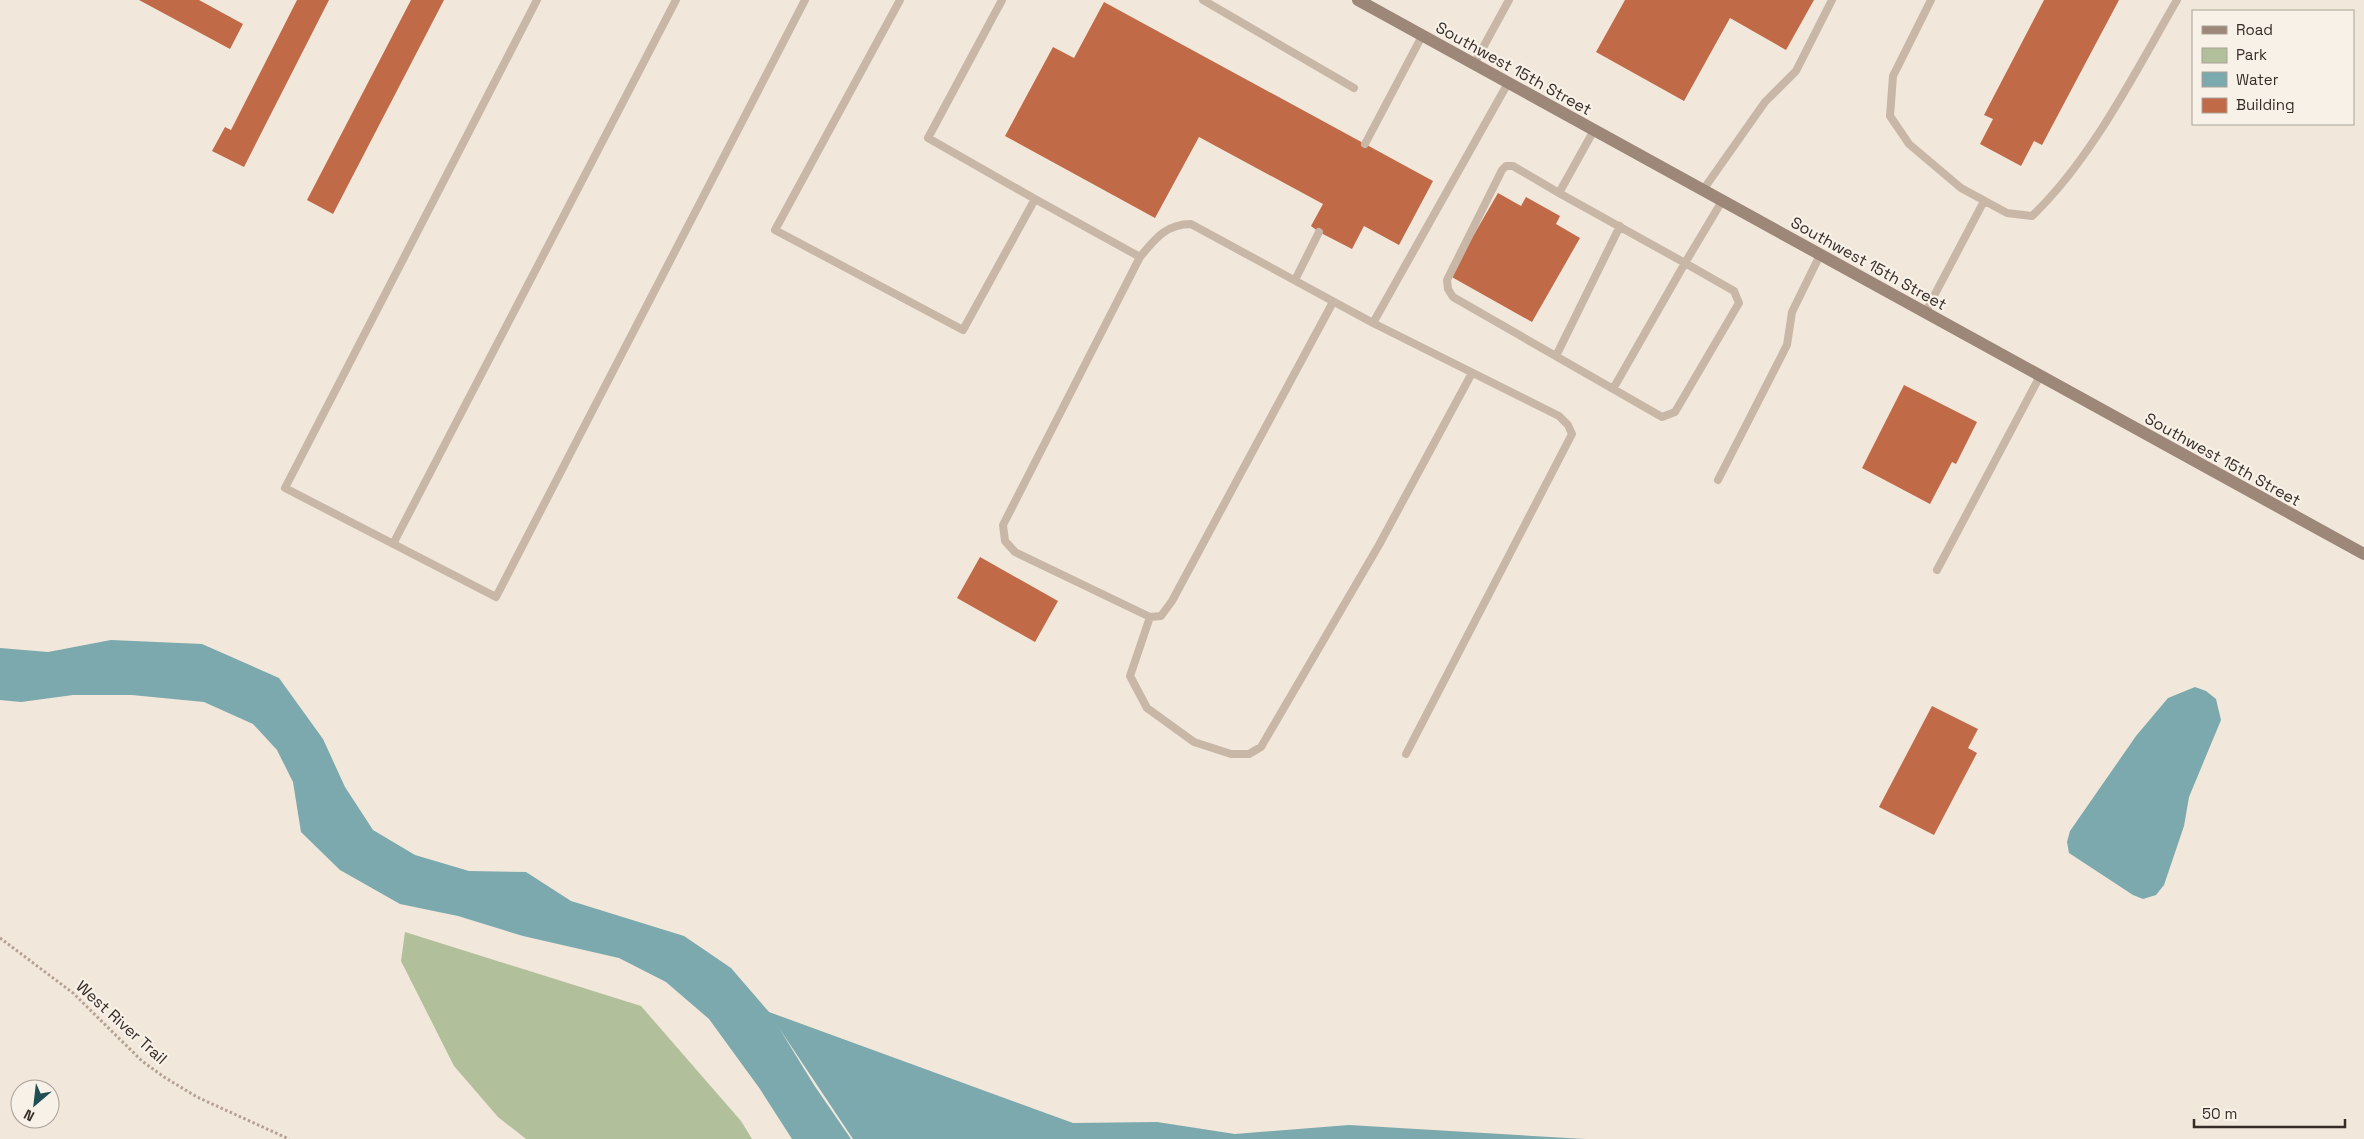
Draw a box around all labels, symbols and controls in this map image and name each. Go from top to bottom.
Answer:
legend [2192,10,2354,125]
street label: Southwest 15th Street [1432,17,1595,120]
text: Road [2236,20,2273,39]
text: Park [2236,45,2267,64]
text: Water [2236,70,2279,89]
text: Building [2236,95,2295,114]
street label: Southwest 15th Street [1787,212,1950,315]
street label: Southwest 15th Street [2141,408,2304,511]
street label: West River Trail [72,976,172,1069]
north arrow [10,1079,60,1129]
scale bar [2194,1096,2345,1128]
text: 50 m [2202,1104,2237,1123]
text: N [21,1105,37,1126]

